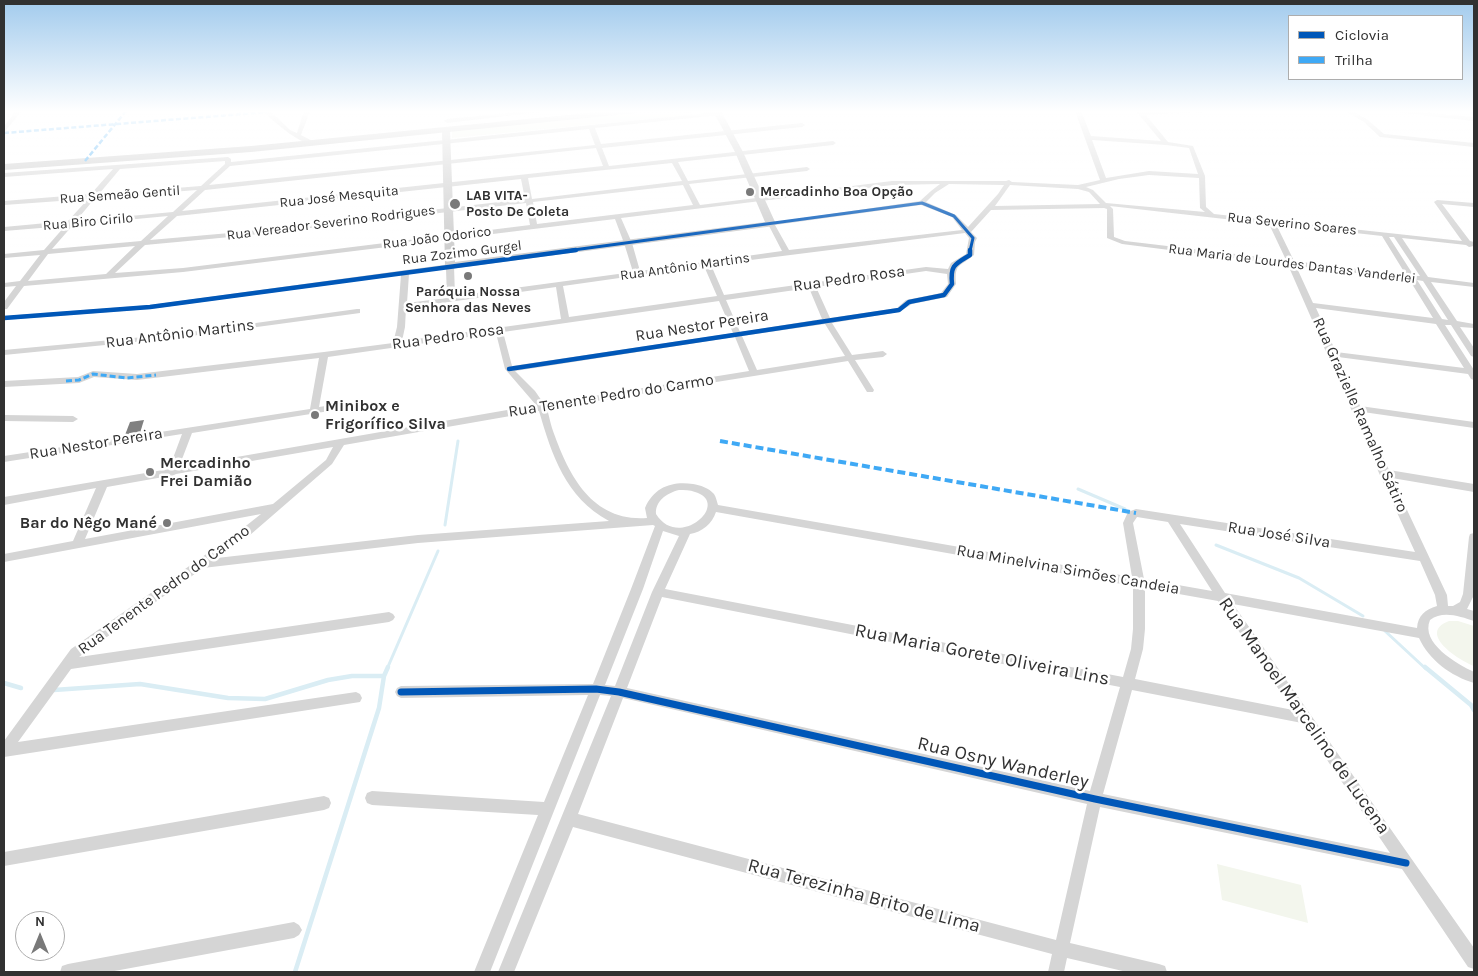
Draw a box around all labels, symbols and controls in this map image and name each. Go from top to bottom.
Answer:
legend [1288,15,1463,80]
text: Ciclovia [1335,26,1389,44]
text: Trilha [1335,51,1373,69]
street label: Rua Semeão Gentil [59,182,181,208]
street label: Rua José Mesquita [279,182,399,212]
place label: Mercadinho Boa Opção [760,184,913,200]
marker: Mercadinho Boa Opção [744,186,756,198]
place label: LAB VITA- Posto De Coleta [466,188,569,220]
marker: LAB VITA- Posto De Coleta [448,197,462,211]
street label: Rua Vereador Severino Rodrigues [226,202,436,244]
street label: Rua Severino Soares [1226,209,1358,239]
street label: Rua Biro Cirilo [42,210,134,234]
street label: Rua João Odorico [382,223,492,253]
street label: Rua Zozimo Gurgel [401,237,523,269]
street label: Rua Maria de Lourdes Dantas Vanderlei [1167,240,1417,288]
street label: Rua Antônio Martins [619,250,751,284]
street label: Rua Pedro Rosa [792,262,906,296]
marker: Paróquia Nossa Senhora das Neves [462,270,474,282]
place label: Paróquia Nossa Senhora das Neves [405,284,531,316]
street label: Rua Nestor Pereira [634,306,770,346]
street label: Rua Antônio Martins [105,315,255,353]
street label: Rua Grazielle Ramalho Sátiro [1308,315,1412,515]
street label: Rua Pedro Rosa [391,320,505,354]
street label: Rua Tenente Pedro do Carmo [507,370,715,422]
place label: Minibox e Frigorífico Silva [325,396,446,434]
marker: Minibox e Frigorífico Silva [309,409,321,421]
street label: Rua Nestor Pereira [28,424,164,464]
place label: Mercadinho Frei Damião [160,453,252,491]
marker: Mercadinho Frei Damião [144,466,156,478]
place label: Bar do Nêgo Mané [20,513,157,533]
marker: Bar do Nêgo Mané [161,517,173,529]
street label: Rua José Silva [1226,517,1332,553]
street label: Rua Tenente Pedro do Carmo [74,521,254,659]
street label: Rua Minelvina Simões Candeia [955,541,1181,599]
street label: Rua Manoel Marcelino de Lucena [1213,593,1395,839]
street label: Rua Maria Gorete Oliveira Lins [853,619,1111,691]
street label: Rua Osny Wanderley [915,732,1091,794]
street label: Rua Terezinha Brito de Lima [745,854,983,938]
north arrow [15,911,65,961]
text: N [35,913,45,930]

